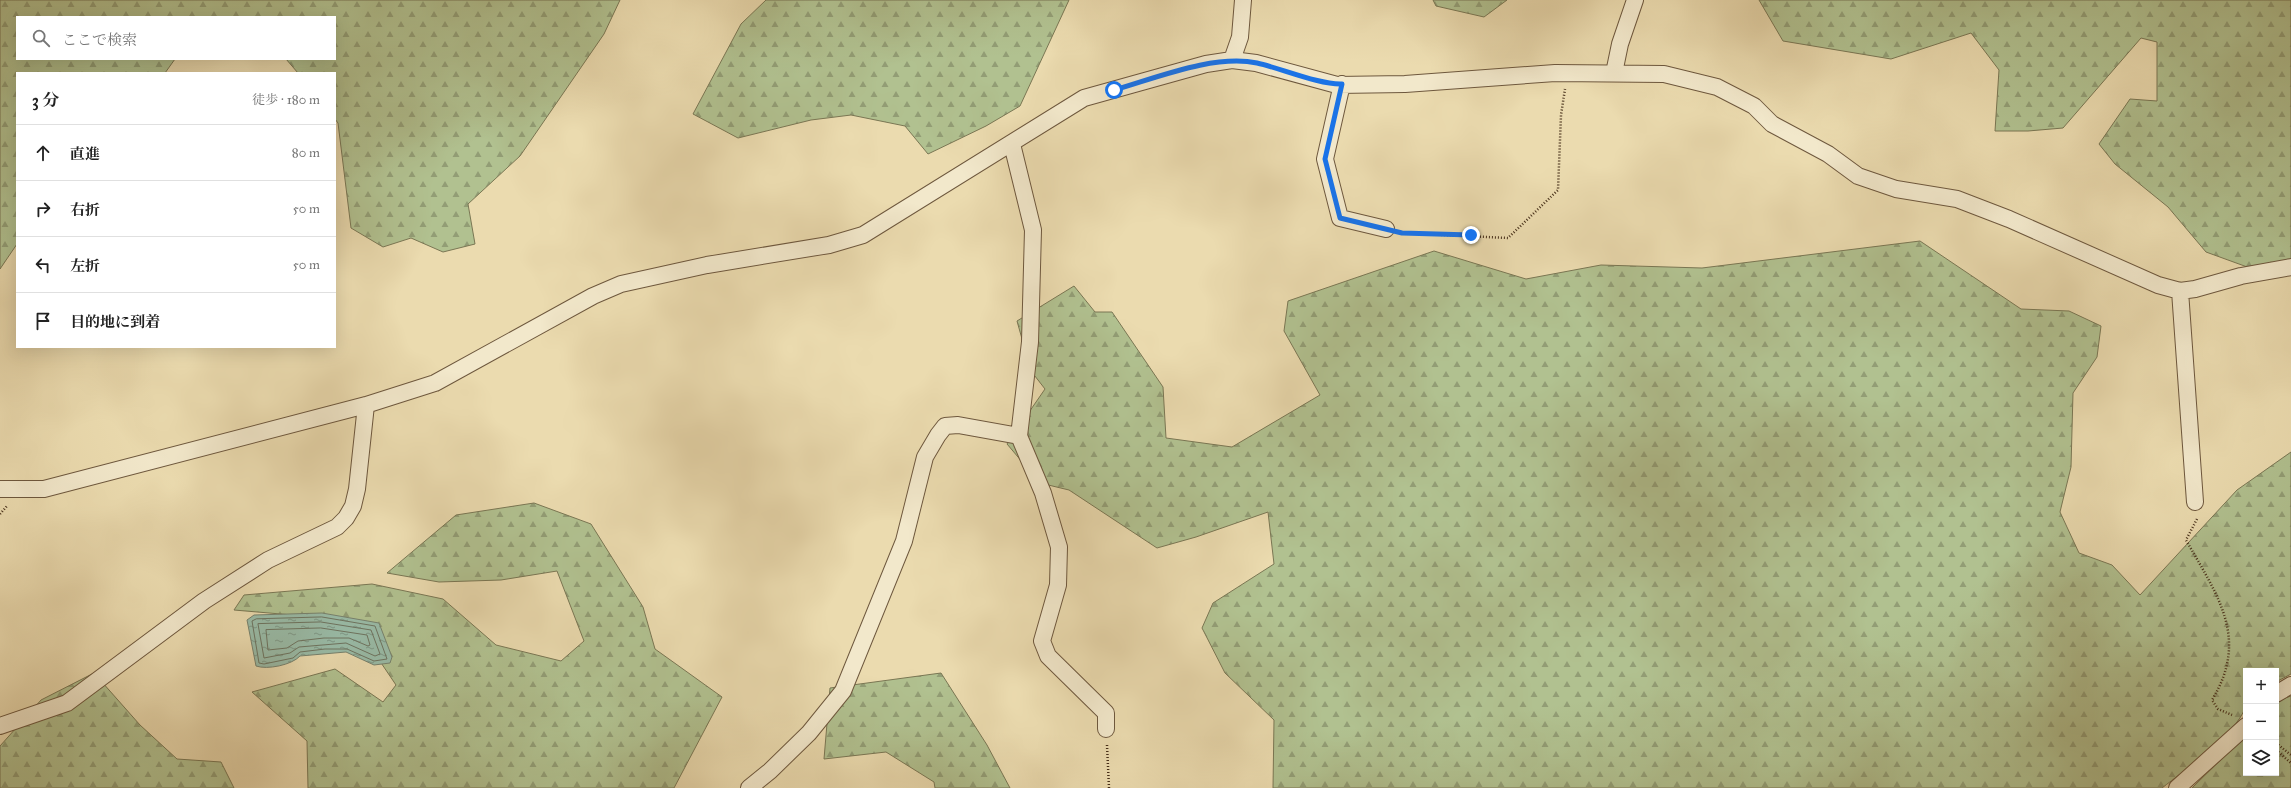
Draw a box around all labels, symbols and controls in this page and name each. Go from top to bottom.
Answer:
search box [16,16,336,60]
icon: search [30,27,52,49]
text: ここで検索 [62,31,137,49]
route start [1105,81,1123,99]
text: 3 分 [32,90,59,111]
text: 徒歩 · 180 m [252,92,320,108]
icon: ahead [32,142,54,164]
text: 直進 [70,145,100,163]
text: 80 m [292,145,320,161]
icon: right [32,198,54,220]
text: 右折 [70,201,100,219]
text: 50 m [293,201,320,217]
route end [1462,226,1480,244]
icon: left [32,254,54,276]
text: 左折 [70,257,100,275]
text: 50 m [293,257,320,273]
icon: arrive [32,310,54,332]
text: 目的地に到着 [70,313,160,331]
map controls [2243,668,2279,776]
button: + [2243,668,2279,704]
button: − [2243,704,2279,740]
button: layers [2243,740,2279,776]

